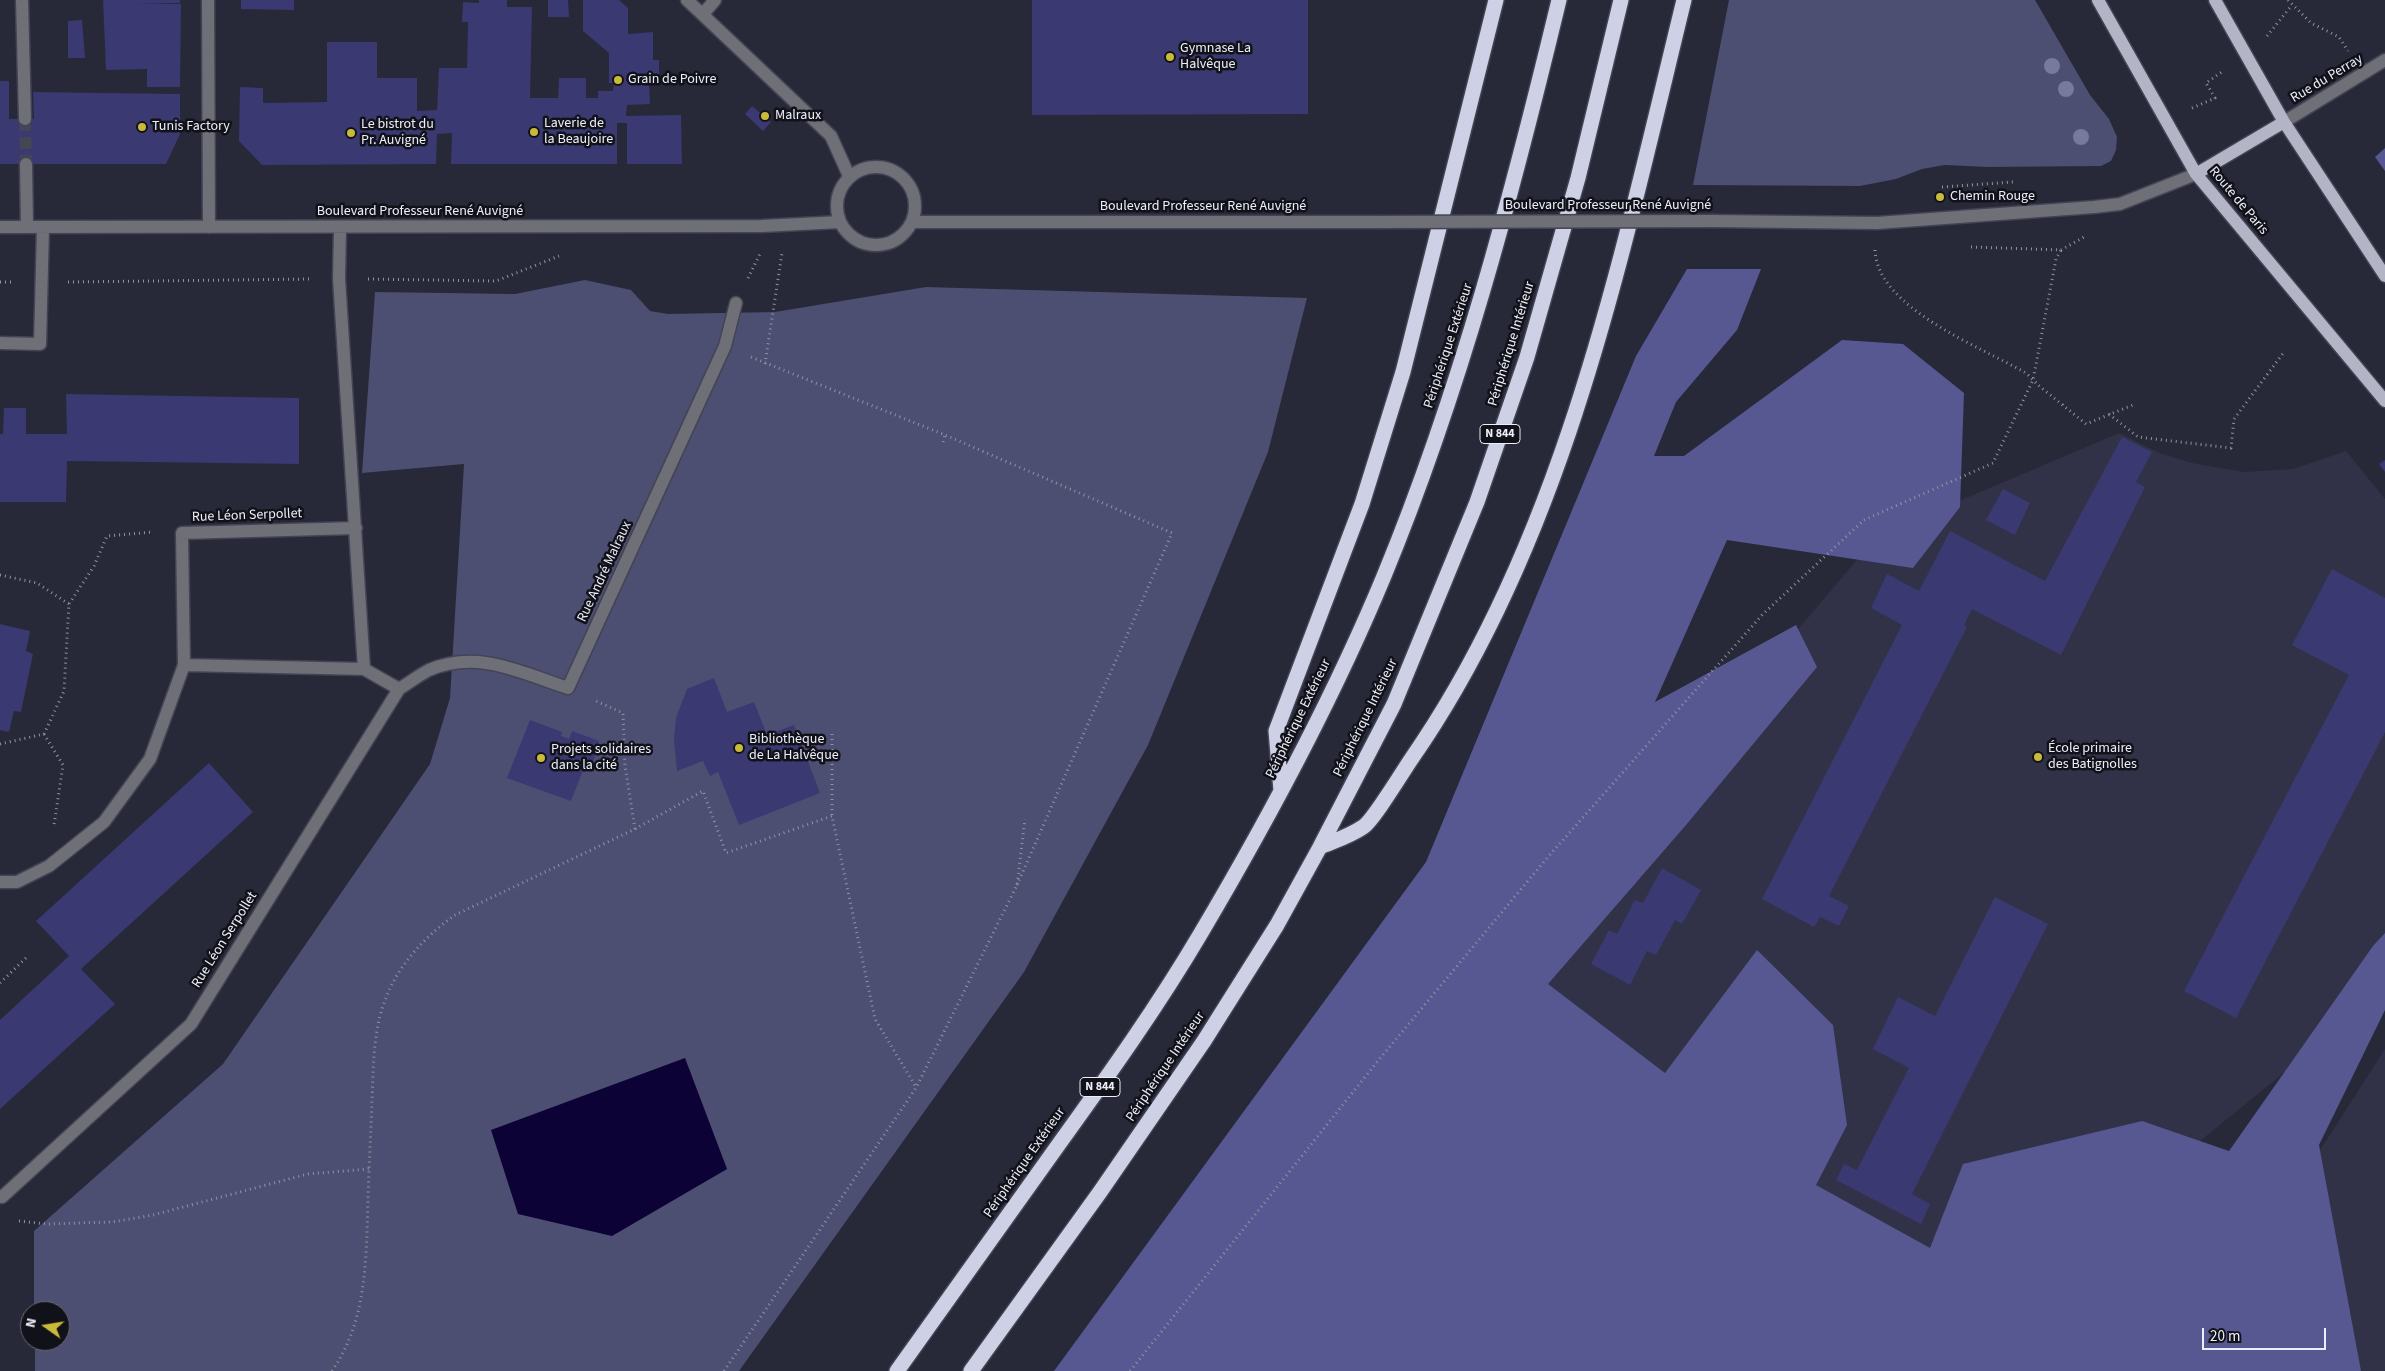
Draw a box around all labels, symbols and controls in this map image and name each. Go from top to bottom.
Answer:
place label: Gymnase La Halvêque [1180,41,1251,74]
marker: Gymnase La Halvêque [1164,51,1176,63]
street label: Rue du Perray [2288,51,2366,107]
place label: Grain de Poivre [628,72,716,88]
marker: Grain de Poivre [612,74,624,86]
place label: Malraux [775,108,821,124]
marker: Malraux [759,110,771,122]
place label: Laverie de la Beaujoire [544,116,613,148]
place label: Le bistrot du Pr. Auvigné [361,117,434,150]
place label: Tunis Factory [152,119,230,135]
marker: Tunis Factory [136,121,148,133]
marker: Laverie de la Beaujoire [528,126,540,138]
marker: Le bistrot du Pr. Auvigné [345,127,357,139]
street label: Route de Paris [2205,164,2271,238]
place label: Chemin Rouge [1950,189,2035,205]
marker: Chemin Rouge [1934,191,1946,203]
street label: Boulevard Professeur René Auvigné [1505,198,1711,214]
street label: Boulevard Professeur René Auvigné [1100,199,1306,215]
street label: Boulevard Professeur René Auvigné [317,204,523,220]
street label: Périphérique Intérieur [1485,280,1539,408]
street label: Périphérique Extérieur [1421,281,1477,411]
road number: N 844 [1480,424,1520,444]
street label: Rue Léon Serpollet [192,506,302,526]
street label: Rue André Malraux [574,519,636,625]
street label: Périphérique Intérieur [1330,656,1402,780]
street label: Périphérique Extérieur [1263,657,1335,781]
place label: Bibliothèque de La Halvêque [749,732,839,764]
place label: École primaire des Batignolles [2048,741,2137,774]
place label: Projets solidaires dans la cité [551,742,651,774]
marker: Bibliothèque de La Halvêque [733,742,745,754]
marker: École primaire des Batignolles [2032,751,2044,763]
marker: Projets solidaires dans la cité [535,752,547,764]
street label: Rue Léon Serpollet [189,889,261,991]
street label: Périphérique Intérieur [1123,1009,1209,1125]
road number: N 844 [1080,1078,1120,1096]
street label: Périphérique Extérieur [981,1105,1069,1221]
north arrow [20,1301,70,1351]
text: N [21,1316,42,1330]
scale bar [2205,1318,2329,1350]
text: 20 m [2210,1326,2240,1347]

